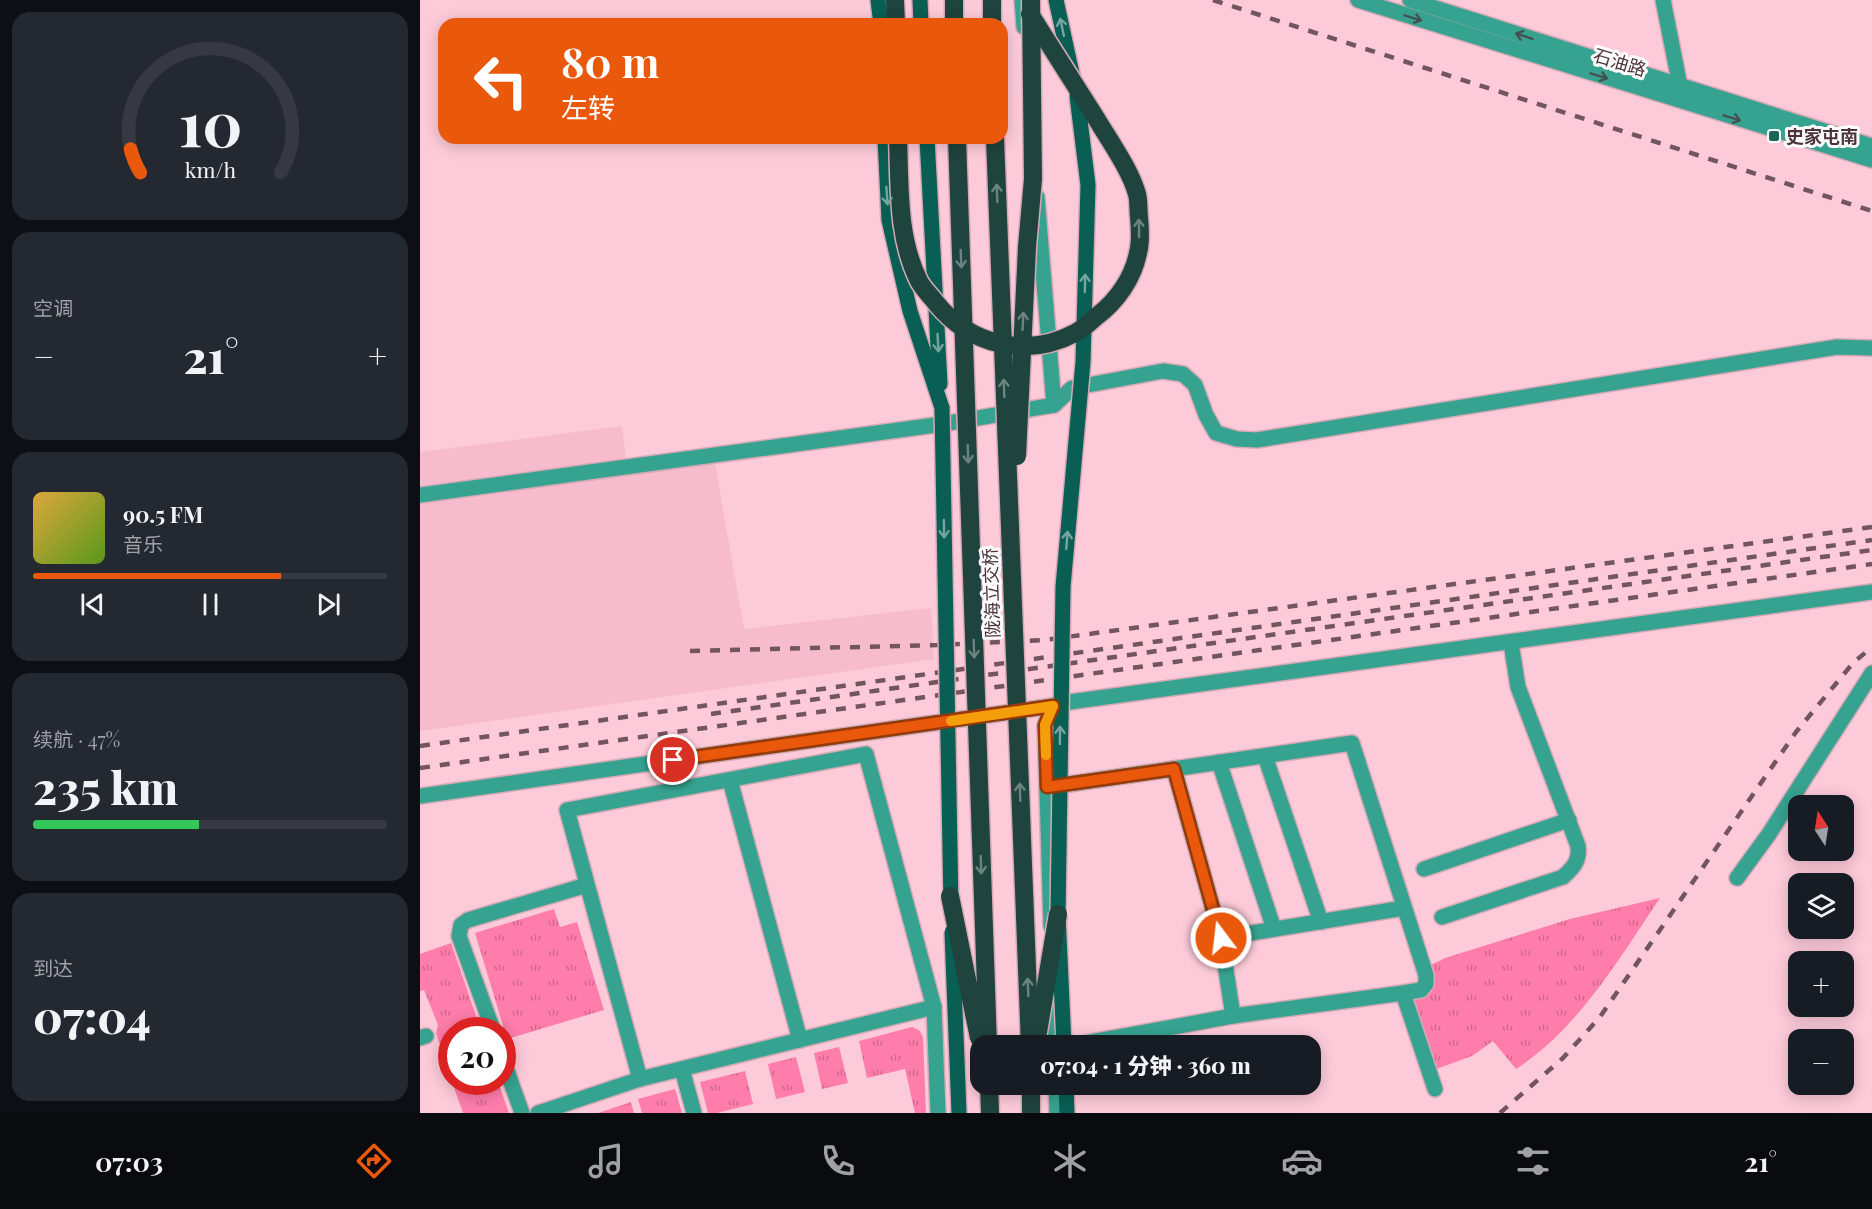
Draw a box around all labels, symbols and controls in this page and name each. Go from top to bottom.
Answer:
one-way arrow [1403,13,1422,24]
one-way arrow [1056,18,1068,37]
one-way arrow [1515,30,1534,41]
text: 80 m [561,33,659,89]
icon: left [462,42,540,120]
street label: 石油路 [1591,43,1649,81]
one-way arrow [1589,71,1608,82]
text: 10 [178,79,242,163]
text: 左转 [561,89,615,125]
one-way arrow [1722,113,1741,124]
place label: 史家屯南 [1786,124,1858,148]
marker: 史家屯南 [1767,129,1781,143]
text: km/h [184,155,236,183]
one-way arrow [992,183,1003,203]
one-way arrow [882,186,893,206]
one-way arrow [1133,219,1145,239]
one-way arrow [955,249,967,269]
one-way arrow [1080,274,1091,294]
text: 空调 [33,294,73,321]
one-way arrow [1018,312,1029,332]
text: 21° [183,325,239,385]
text: − [33,333,54,377]
text: + [368,333,387,377]
one-way arrow [933,333,944,353]
one-way arrow [999,378,1010,398]
one-way arrow [962,444,973,464]
text: 90.5 FM [123,499,203,529]
one-way arrow [938,519,950,539]
text: 音乐 [123,530,163,557]
one-way arrow [1062,531,1073,551]
street label: 陇海立交桥 [977,548,1005,638]
icon: previous [76,588,109,621]
icon: pause [194,588,227,621]
icon: next [312,588,345,621]
one-way arrow [968,639,980,659]
text: 续航 · 47% [33,725,120,752]
one-way arrow [1054,726,1066,746]
pin [647,734,698,785]
icon: arrive [656,743,689,776]
text: 235 km [33,756,178,816]
one-way arrow [1014,783,1025,803]
north arrow [1788,795,1854,861]
map controls [1788,795,1854,1095]
one-way arrow [975,855,987,875]
button: layers [1788,873,1854,939]
position arrow [1189,906,1253,970]
button: + [1788,951,1854,1017]
text: 到达 [33,954,73,981]
one-way arrow [1022,978,1033,998]
text: 07:04 [33,985,151,1045]
speed limit sign: 20 [438,1017,516,1095]
button: − [1788,1029,1854,1095]
text: 07:04 · 1 分钟 · 360 m [1040,1050,1251,1080]
icon: directions [353,1140,395,1182]
icon: music [585,1140,627,1182]
icon: phone [817,1140,859,1182]
icon: climate [1049,1140,1091,1182]
icon: car [1281,1140,1323,1182]
icon: filters [1512,1140,1554,1182]
text: 07:03 [95,1143,163,1179]
text: 21° [1744,1143,1777,1179]

